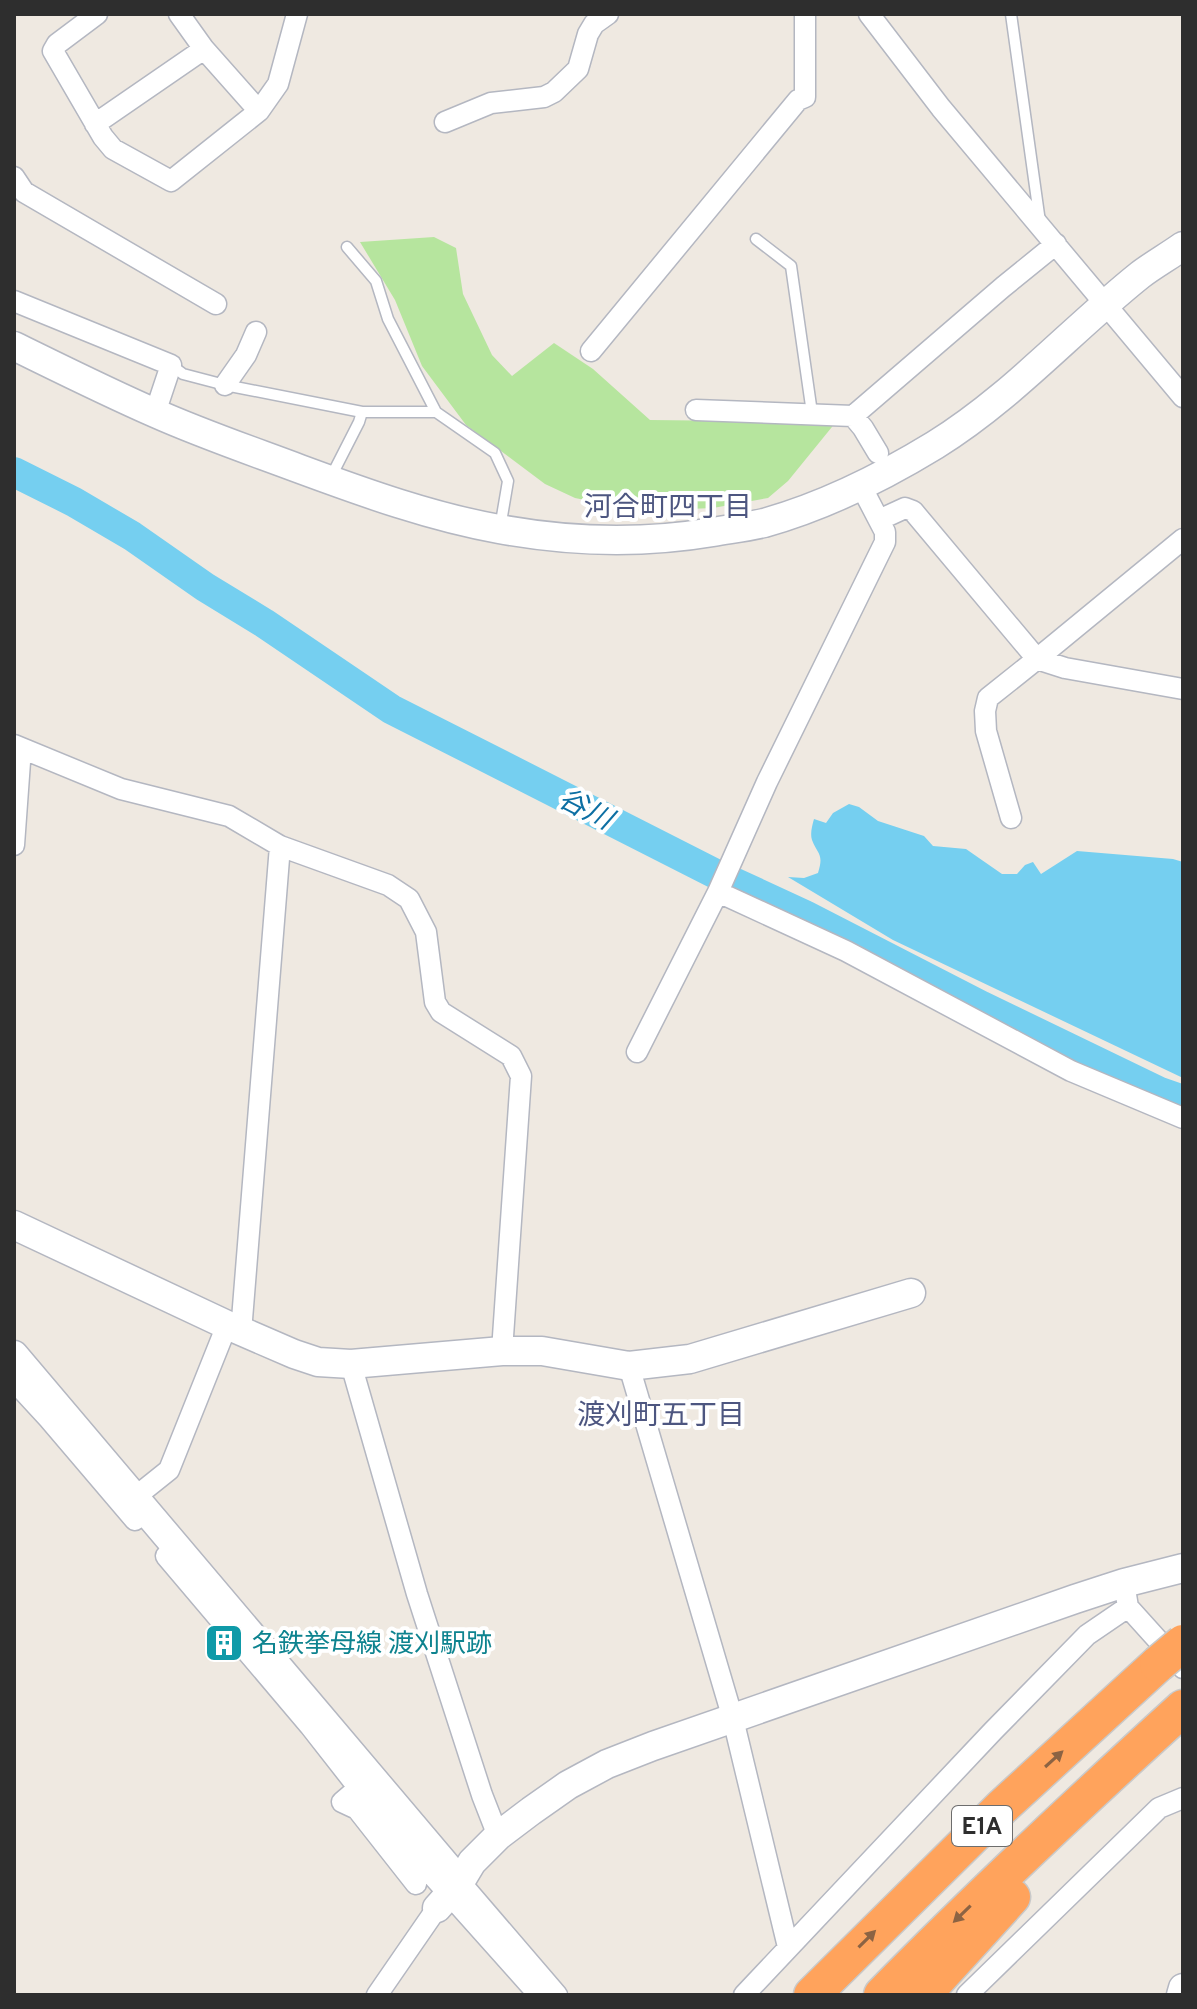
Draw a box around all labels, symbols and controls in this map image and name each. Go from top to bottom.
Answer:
district label: 河合町四丁目 [584,491,752,527]
water label: 谷川 [552,782,620,841]
district label: 渡刈町五丁目 [577,1399,745,1435]
building icon: 名鉄挙母線 渡刈駅跡 [203,1622,245,1664]
place label: 名鉄挙母線 渡刈駅跡 [252,1629,492,1662]
one-way arrow [1044,1750,1064,1768]
road number: E1A [952,1806,1012,1846]
one-way arrow [953,1905,972,1923]
one-way arrow [857,1931,876,1949]

